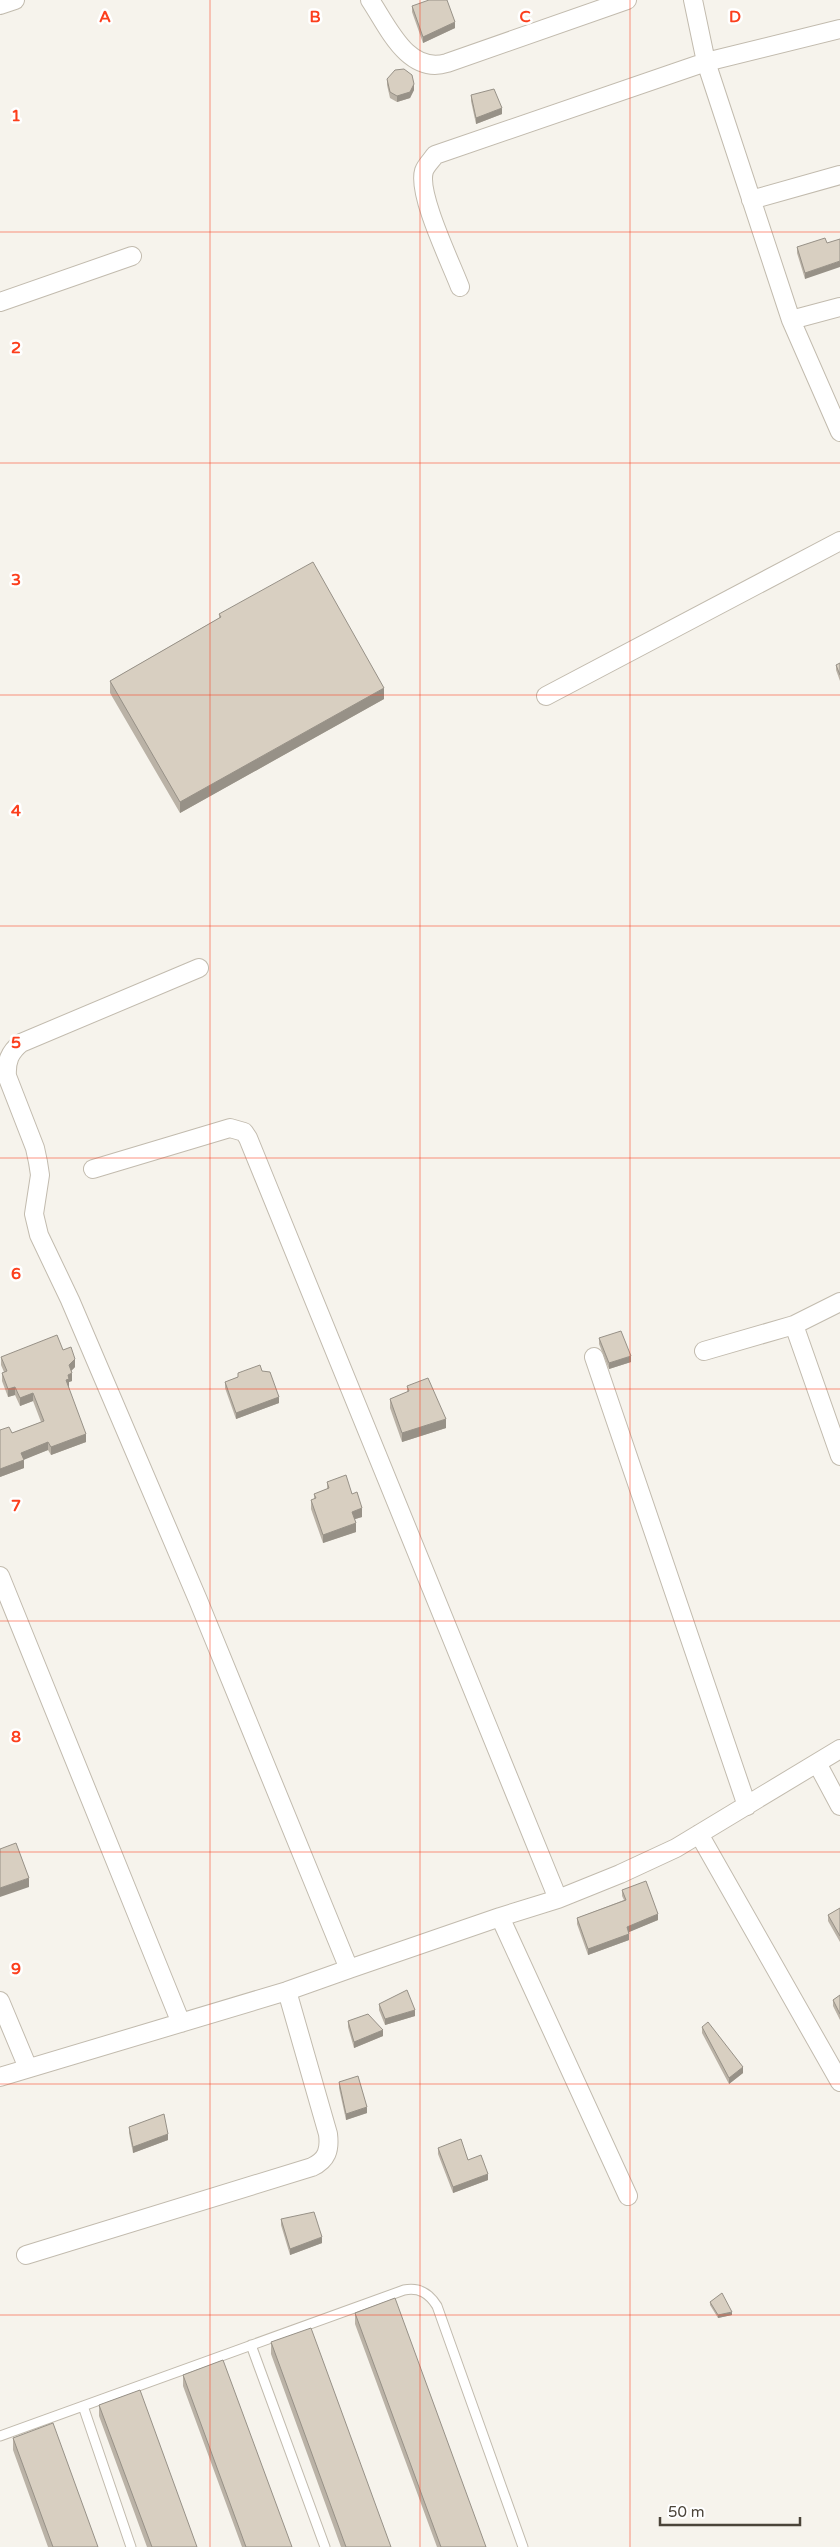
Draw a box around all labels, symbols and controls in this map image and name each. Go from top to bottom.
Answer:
text: A [99,7,111,27]
text: B [309,7,321,27]
text: C [519,7,531,27]
text: D [729,7,741,27]
text: 1 [11,106,21,126]
text: 2 [11,338,21,358]
text: 3 [11,570,21,590]
text: 4 [11,801,21,821]
text: 5 [11,1033,21,1053]
text: 6 [11,1264,21,1284]
text: 7 [11,1496,21,1516]
text: 8 [11,1727,21,1747]
text: 9 [11,1959,21,1979]
scale bar [660,2494,800,2526]
text: 50 m [668,2503,705,2521]

